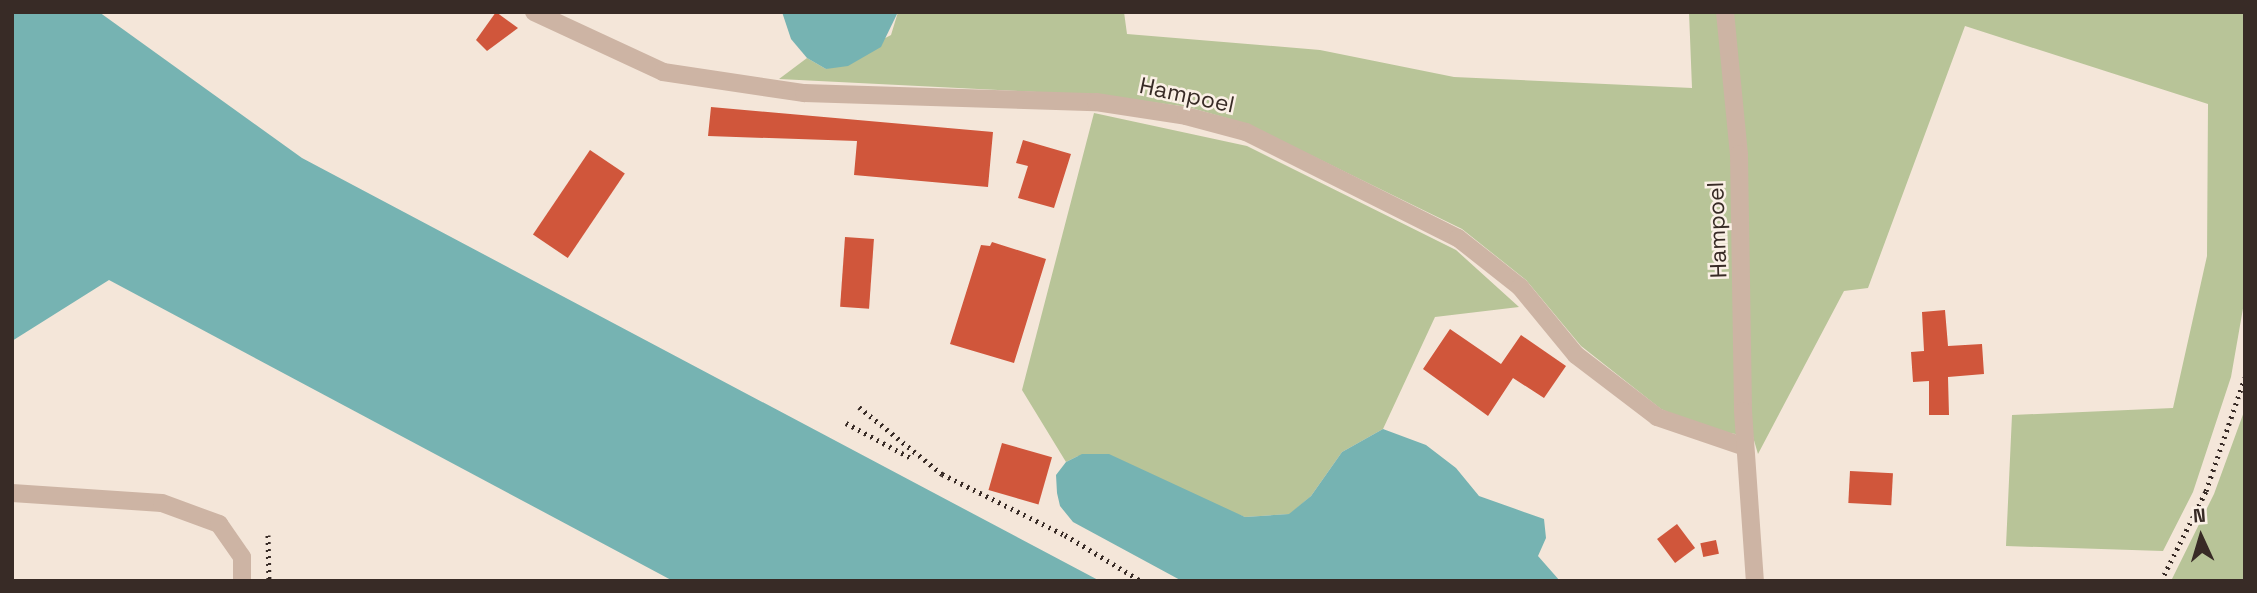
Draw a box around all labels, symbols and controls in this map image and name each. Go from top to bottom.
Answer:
street label: Hampoel [1137,71,1237,119]
street label: Hampoel [1702,181,1732,279]
north arrow [2166,502,2236,572]
text: N [2192,503,2207,528]

